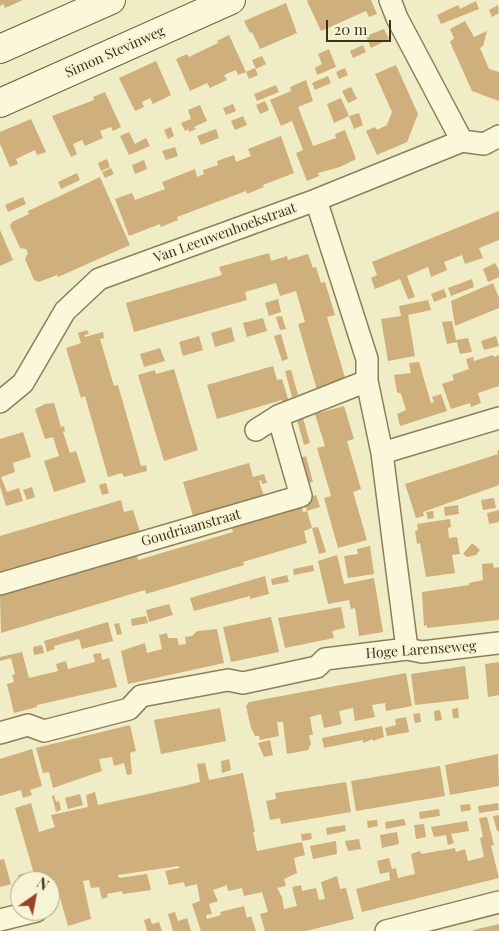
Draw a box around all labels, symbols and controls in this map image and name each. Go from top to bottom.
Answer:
scale bar [329,10,394,42]
text: 20 m [334,19,367,39]
street label: Simon Stevinweg [62,22,168,82]
street label: Van Leeuwenhoekstraat [151,199,299,267]
street label: Goudriaanstraat [139,506,243,550]
street label: Hoge Larenseweg [365,638,477,662]
north arrow [10,871,60,921]
text: N [33,873,52,895]

